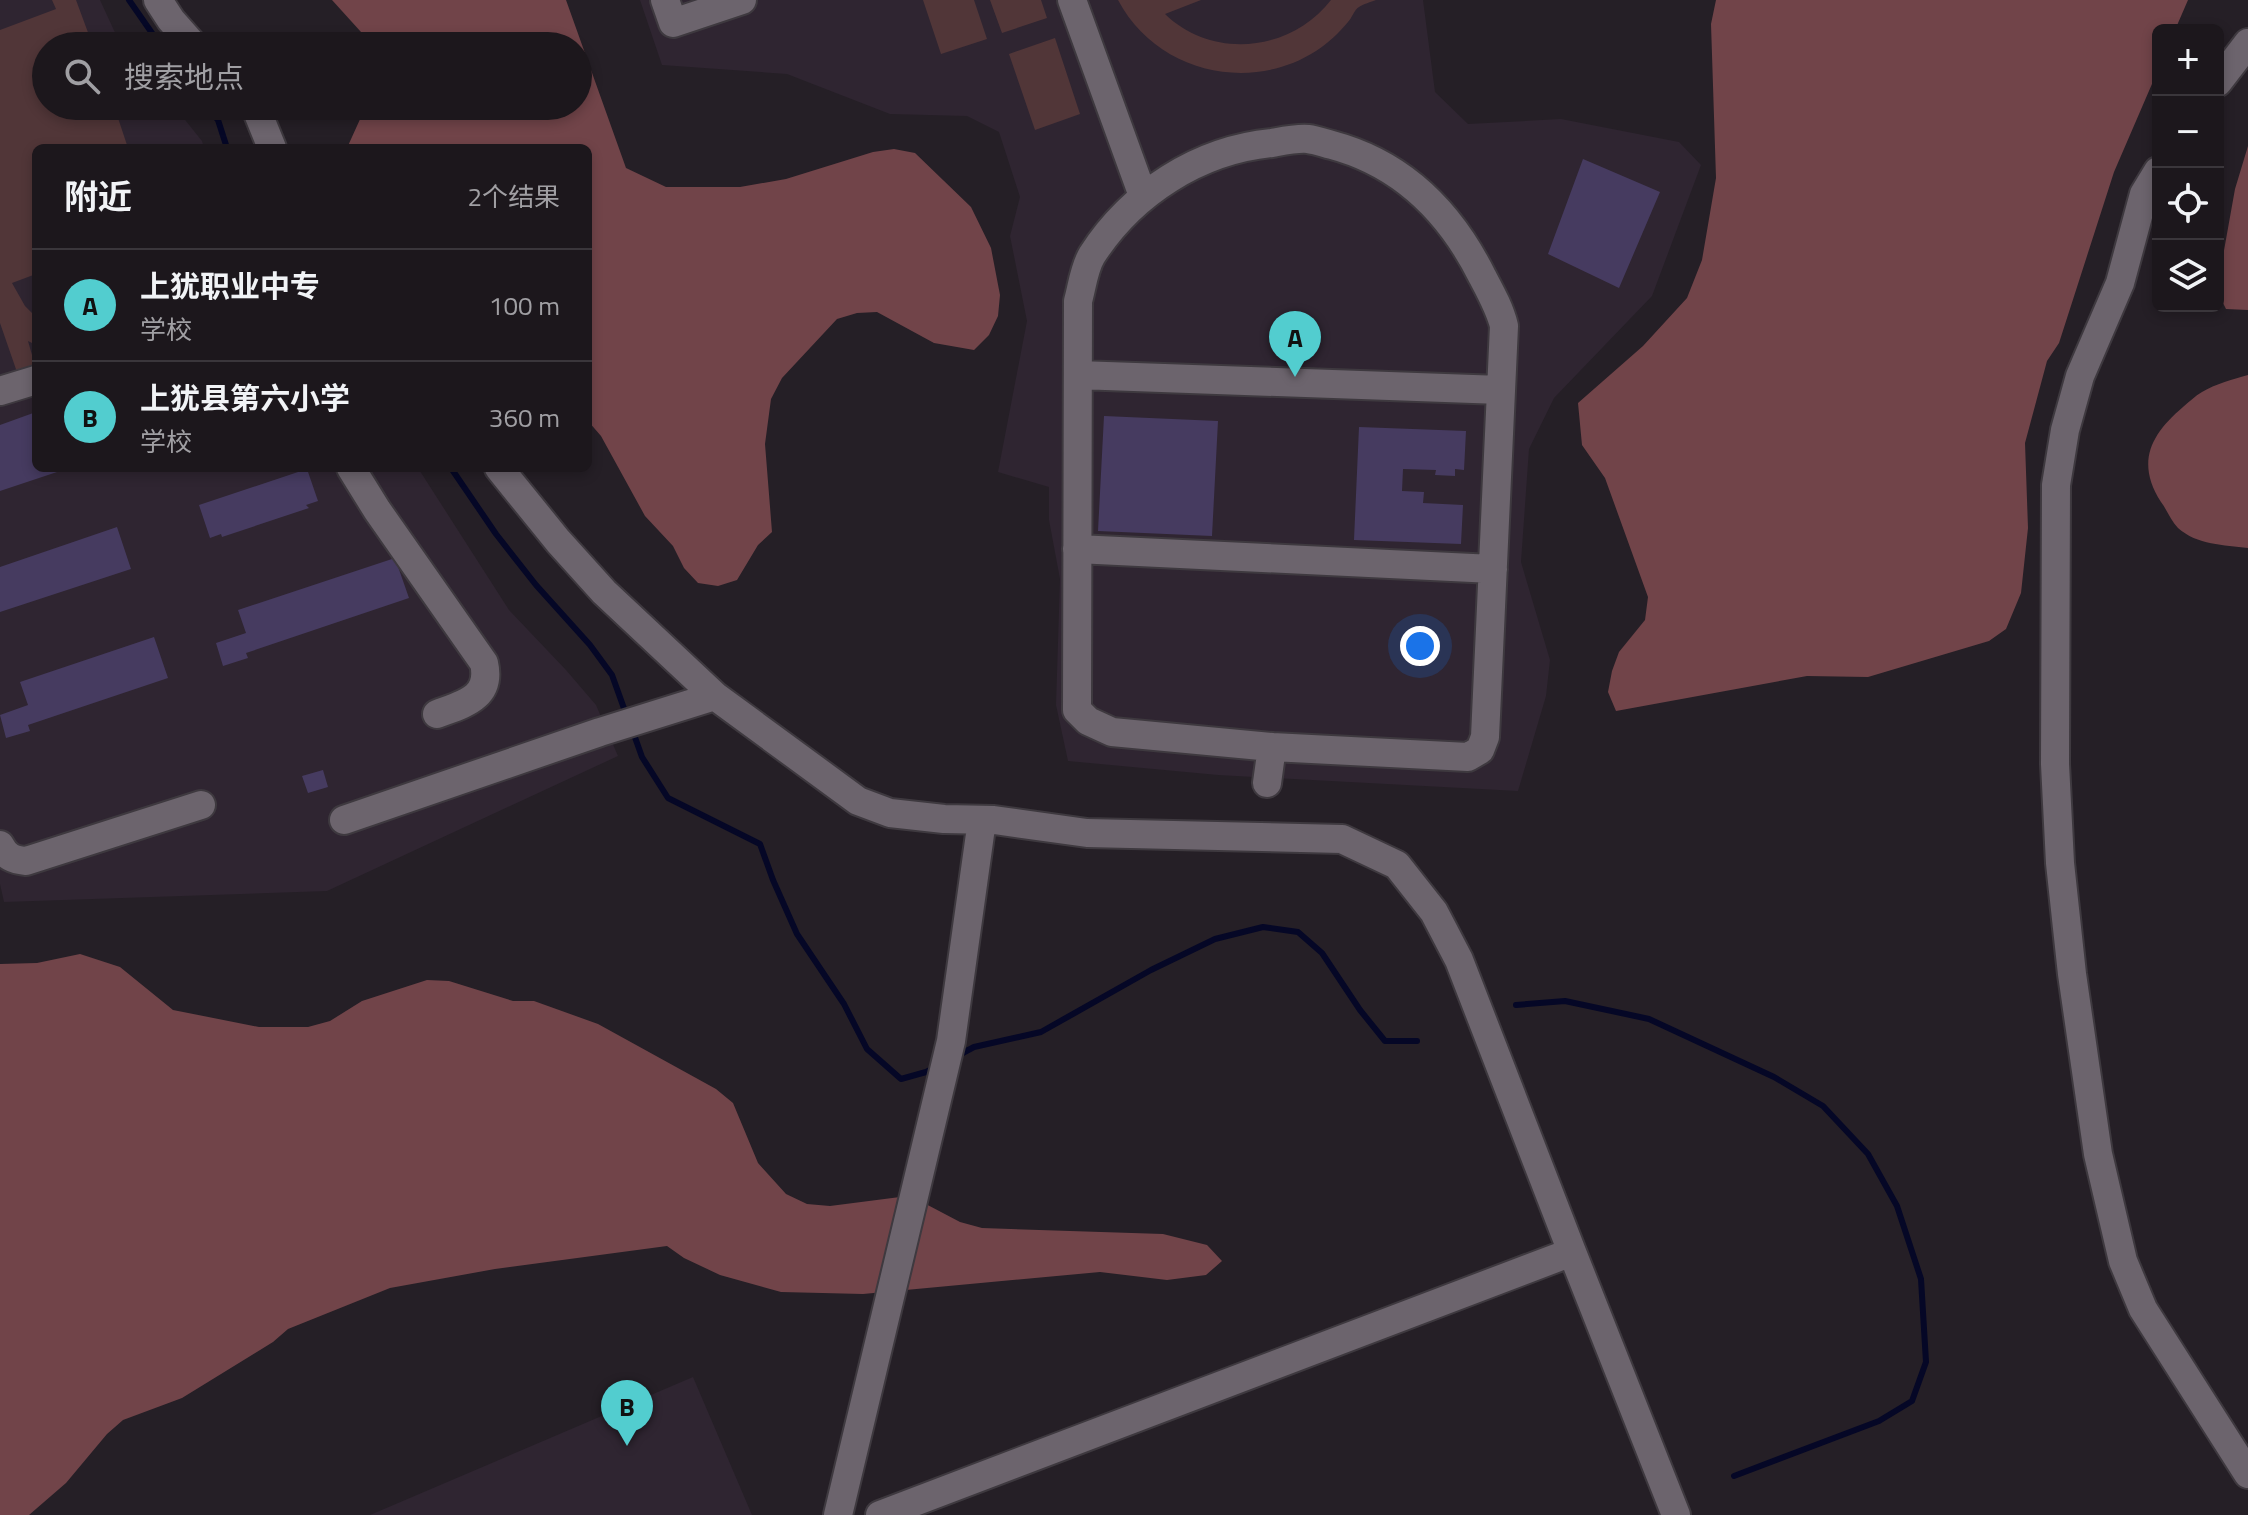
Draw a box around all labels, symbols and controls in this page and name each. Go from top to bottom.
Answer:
map controls [2152,24,2224,312]
button: + [2152,24,2224,96]
search box [32,32,592,120]
icon: search [60,54,104,98]
text: 搜索地点 [124,54,244,100]
button: − [2152,96,2224,168]
button: locate [2152,168,2224,240]
text: 附近 [64,170,132,222]
text: 2个结果 [467,177,560,216]
button: layers [2152,240,2224,312]
text: 上犹职业中专 [140,263,320,309]
text: A [82,286,98,325]
text: 100 m [489,286,560,325]
text: 学校 [140,310,192,349]
pin: A [1269,311,1321,377]
text: 上犹县第六小学 [140,375,350,421]
text: B [82,398,98,437]
text: 360 m [489,398,560,437]
text: 学校 [140,422,192,461]
your location [1400,626,1440,666]
pin: B [601,1380,653,1446]

